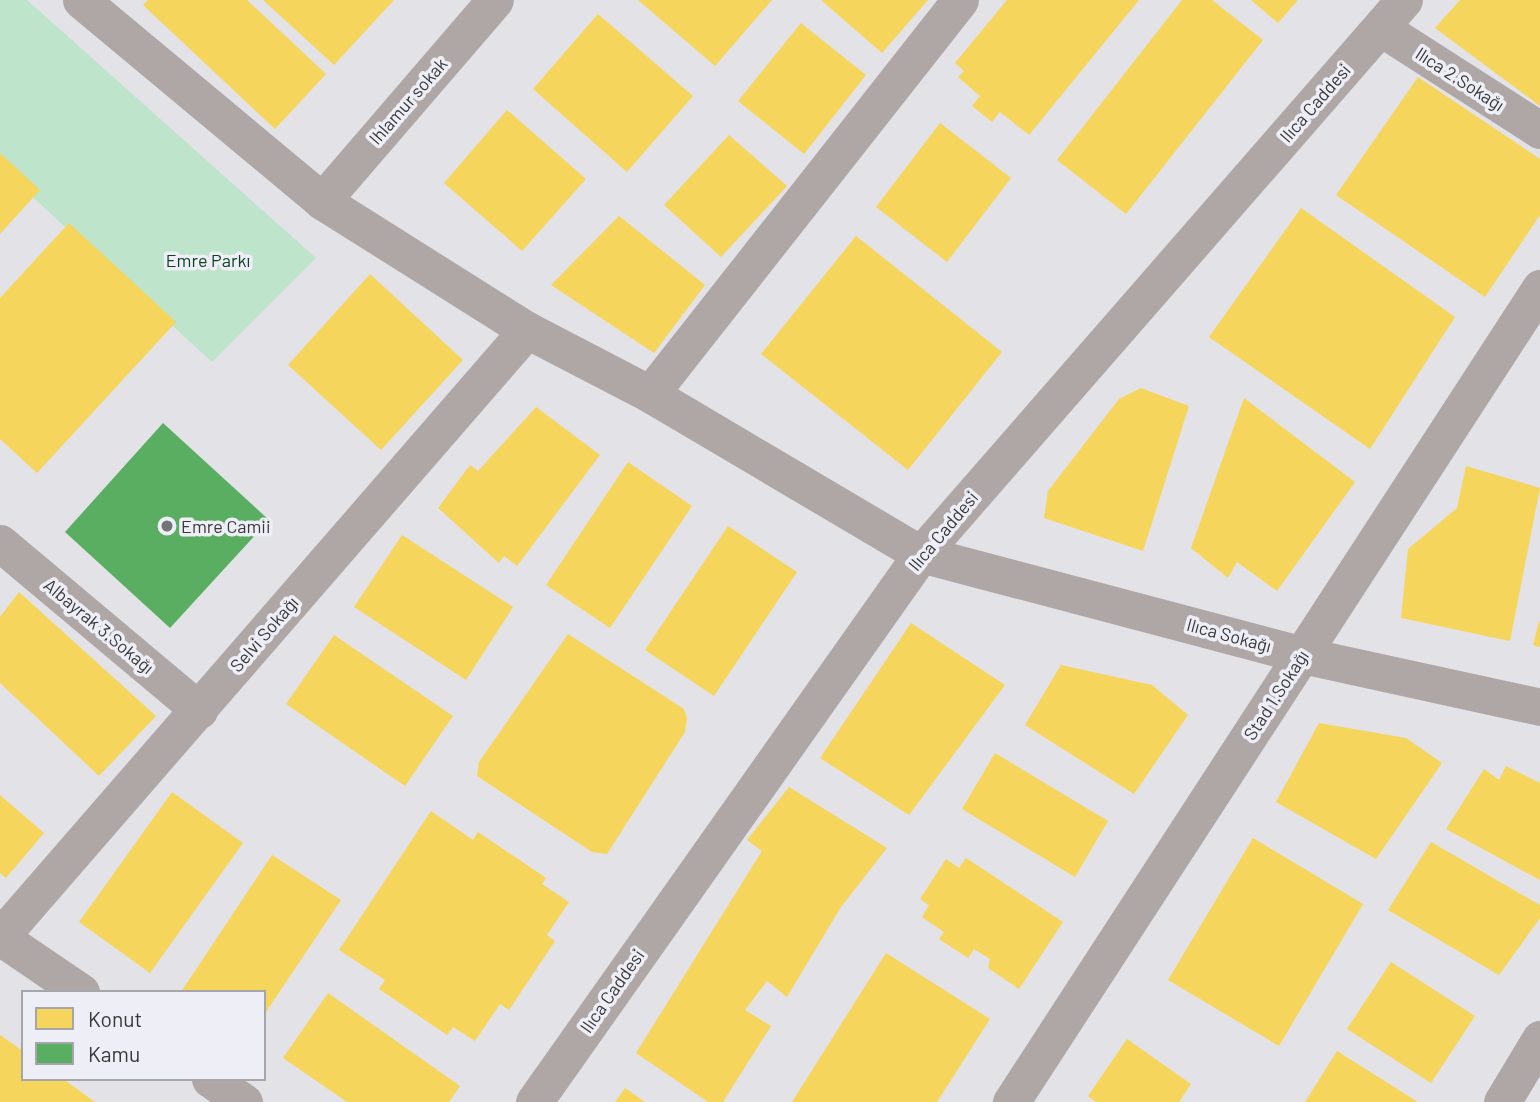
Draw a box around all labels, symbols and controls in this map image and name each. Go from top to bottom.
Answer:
street label: Ilıca 2.Sokağı [1412,42,1508,116]
street label: Ihlamur sokak [364,53,452,149]
street label: Ilıca Caddesi [1275,59,1355,147]
park label: Emre Parkı [166,249,250,271]
street label: Ilıca Caddesi [904,487,982,575]
place label: Emre Camii [181,515,270,537]
marker: Emre Camii [159,518,175,534]
street label: Albayrak 3.Sokağı [40,574,158,678]
street label: Selvi Sokağı [225,592,303,676]
street label: Ilıca Sokağı [1184,613,1274,657]
street label: Stad 1.Sokağı [1239,646,1313,744]
street label: Ilıca Caddesi [575,945,649,1037]
legend [21,990,266,1081]
text: Konut [88,1006,142,1031]
text: Kamu [88,1041,140,1066]

